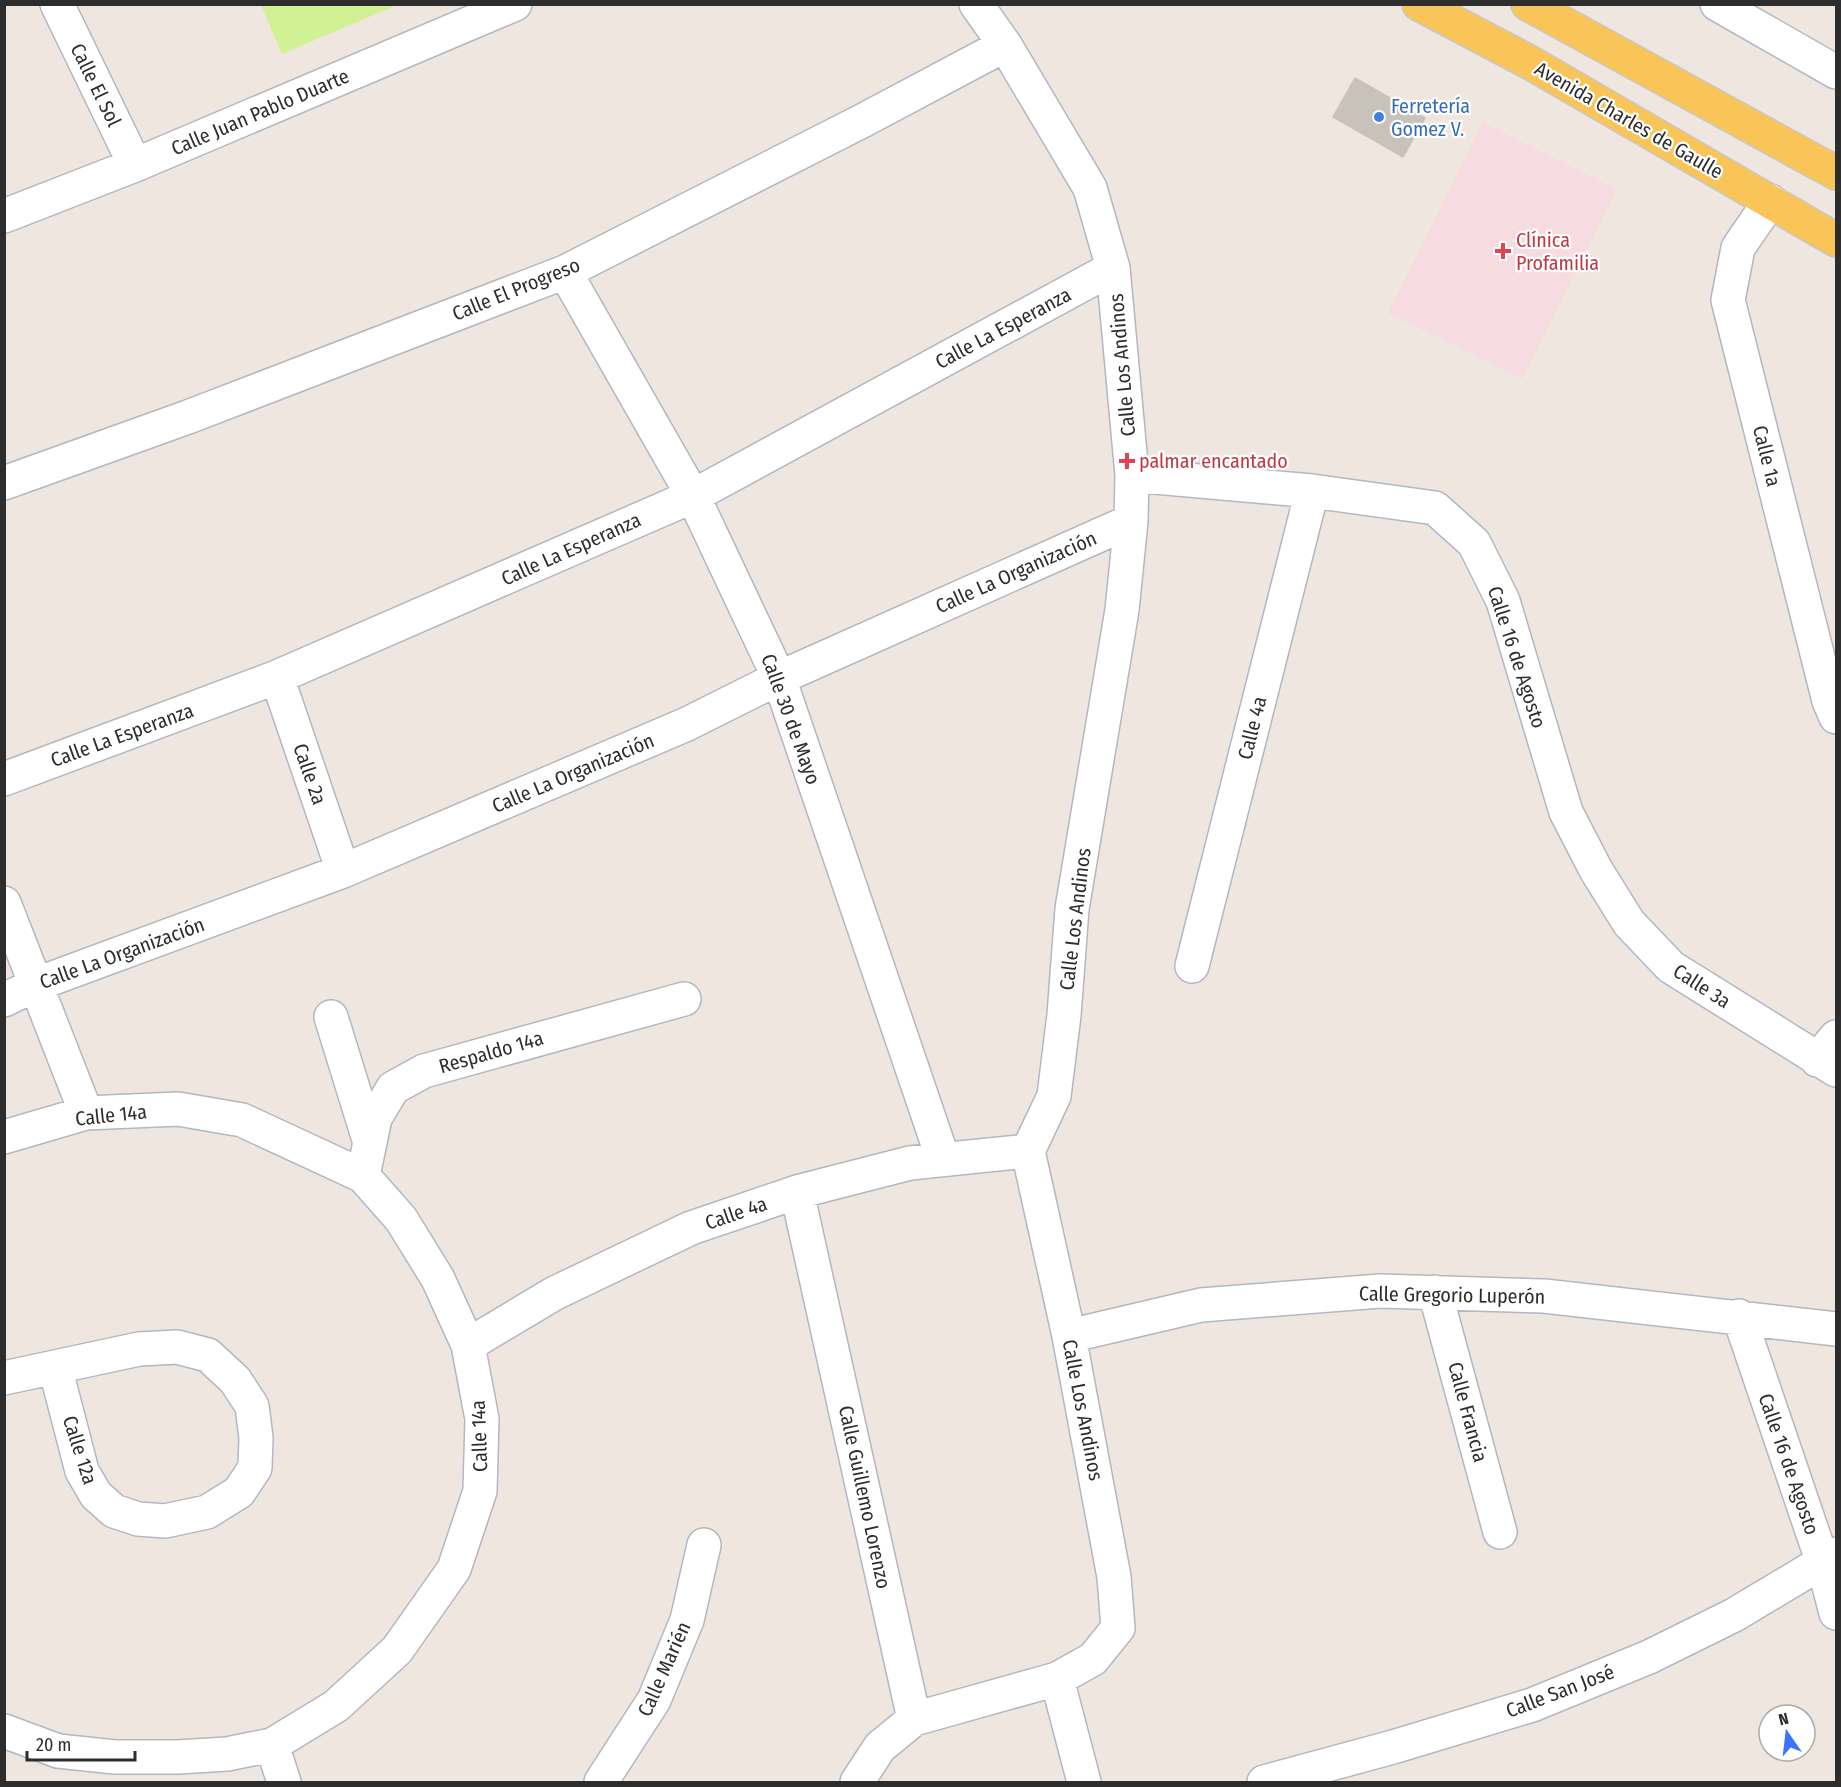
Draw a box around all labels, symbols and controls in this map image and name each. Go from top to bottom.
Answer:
street label: Calle El Sol [66,39,126,131]
street label: Avenida Charles de Gaulle [1531,56,1727,184]
street label: Calle Juan Pablo Duarte [167,64,353,160]
place label: Ferretería Gomez V. [1391,94,1470,141]
marker: Ferretería Gomez V. [1372,110,1386,124]
place label: Clínica Profamilia [1516,228,1599,275]
marker: Clínica Profamilia [1494,242,1512,260]
street label: Calle El Progreso [449,252,583,326]
street label: Calle La Esperanza [931,282,1075,374]
street label: Calle Los Andinos [1104,293,1140,437]
street label: Calle 1a [1748,423,1786,489]
place label: palmar encantado [1139,449,1288,473]
marker: palmar encantado [1120,454,1134,468]
street label: Calle La Esperanza [497,507,645,591]
street label: Calle La Organización [932,526,1100,618]
street label: Calle 16 de Agosto [1483,583,1551,731]
street label: Calle 30 de Mayo [756,650,826,788]
street label: Calle 4a [1233,694,1271,762]
street label: Calle La Esperanza [47,698,197,772]
street label: Calle La Organización [488,728,658,818]
street label: Calle 2a [288,740,332,808]
street label: Calle Los Andinos [1054,846,1096,992]
street label: Calle La Organización [36,912,208,994]
street label: Calle 3a [1669,959,1735,1013]
street label: Respaldo 14a [436,1026,546,1078]
street label: Calle 14a [74,1099,148,1131]
street label: Calle 4a [702,1191,770,1235]
street label: Calle Gregorio Luperón [1359,1281,1545,1309]
street label: Calle Los Andinos [1058,1337,1108,1483]
street label: Calle Francia [1443,1359,1493,1465]
street label: Calle 16 de Agosto [1754,1390,1824,1538]
street label: Calle 14a [466,1400,492,1472]
street label: Calle Guillemo Lorenzo [834,1403,896,1591]
street label: Calle 12a [58,1413,102,1487]
street label: Calle Marién [632,1618,696,1720]
street label: Calle San José [1503,1659,1617,1723]
north arrow [1757,1703,1817,1763]
text: N [1777,1709,1790,1729]
scale bar [27,1724,135,1762]
text: 20 m [36,1734,71,1756]

